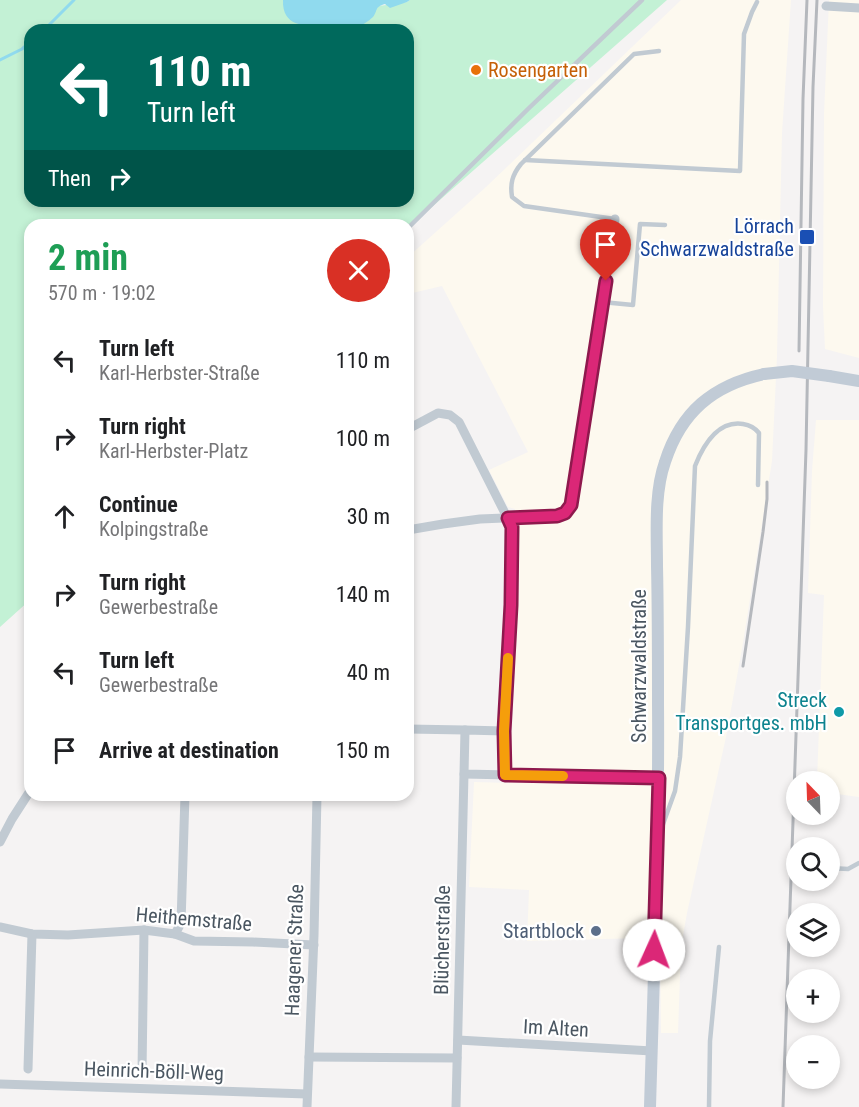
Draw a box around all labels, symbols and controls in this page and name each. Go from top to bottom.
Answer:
text: 110 m [147,47,252,96]
icon: left [48,48,126,126]
place label: Rosengarten [488,58,588,82]
marker: Rosengarten [469,63,483,77]
text: Turn left [147,97,236,129]
icon: right [103,162,136,195]
text: Then [48,166,91,191]
place label: Lörrach Schwarzwaldstraße [640,214,794,261]
pin [580,219,631,281]
icon: arrive [589,228,622,261]
marker: Lörrach Schwarzwaldstraße [798,228,816,246]
text: 2 min [48,237,128,279]
button: close [327,239,390,302]
text: 570 m · 19:02 [48,281,155,305]
text: Turn left [99,336,174,361]
icon: left [48,344,81,377]
text: 110 m [336,348,390,373]
text: Karl-Herbster-Straße [99,361,260,385]
text: Turn right [99,414,186,439]
icon: right [48,422,81,455]
text: 100 m [336,426,390,451]
text: Karl-Herbster-Platz [99,439,248,463]
text: Continue [99,492,178,517]
icon: ahead [48,500,81,533]
text: 30 m [347,504,390,529]
text: Kolpingstraße [99,517,208,541]
text: Turn right [99,570,186,595]
icon: right [48,578,81,611]
text: 140 m [336,582,390,607]
street label: Schwarzwaldstraße [627,589,651,743]
text: Gewerbestraße [99,595,218,619]
text: Turn left [99,648,174,673]
icon: left [48,656,81,689]
text: 40 m [347,660,390,685]
text: Gewerbestraße [99,673,218,697]
place label: Streck Transportges. mbH [675,688,827,735]
marker: Streck Transportges. mbH [832,705,846,719]
icon: arrive [48,734,81,767]
text: Arrive at destination [99,738,279,763]
text: 150 m [336,738,390,763]
north arrow [786,771,840,825]
map controls [786,771,840,1089]
button: search [786,837,840,891]
street label: Haagener Straße [280,884,308,1016]
street label: Blücherstraße [429,885,455,995]
street label: Heithemstraße [135,902,253,936]
button: layers [786,903,840,957]
position arrow [622,918,686,982]
place label: Startblock [503,919,584,943]
marker: Startblock [589,924,603,938]
button: + [786,969,840,1023]
street label: Im Alten [523,1014,589,1042]
button: − [786,1035,840,1089]
street label: Heinrich-Böll-Weg [84,1057,224,1085]

